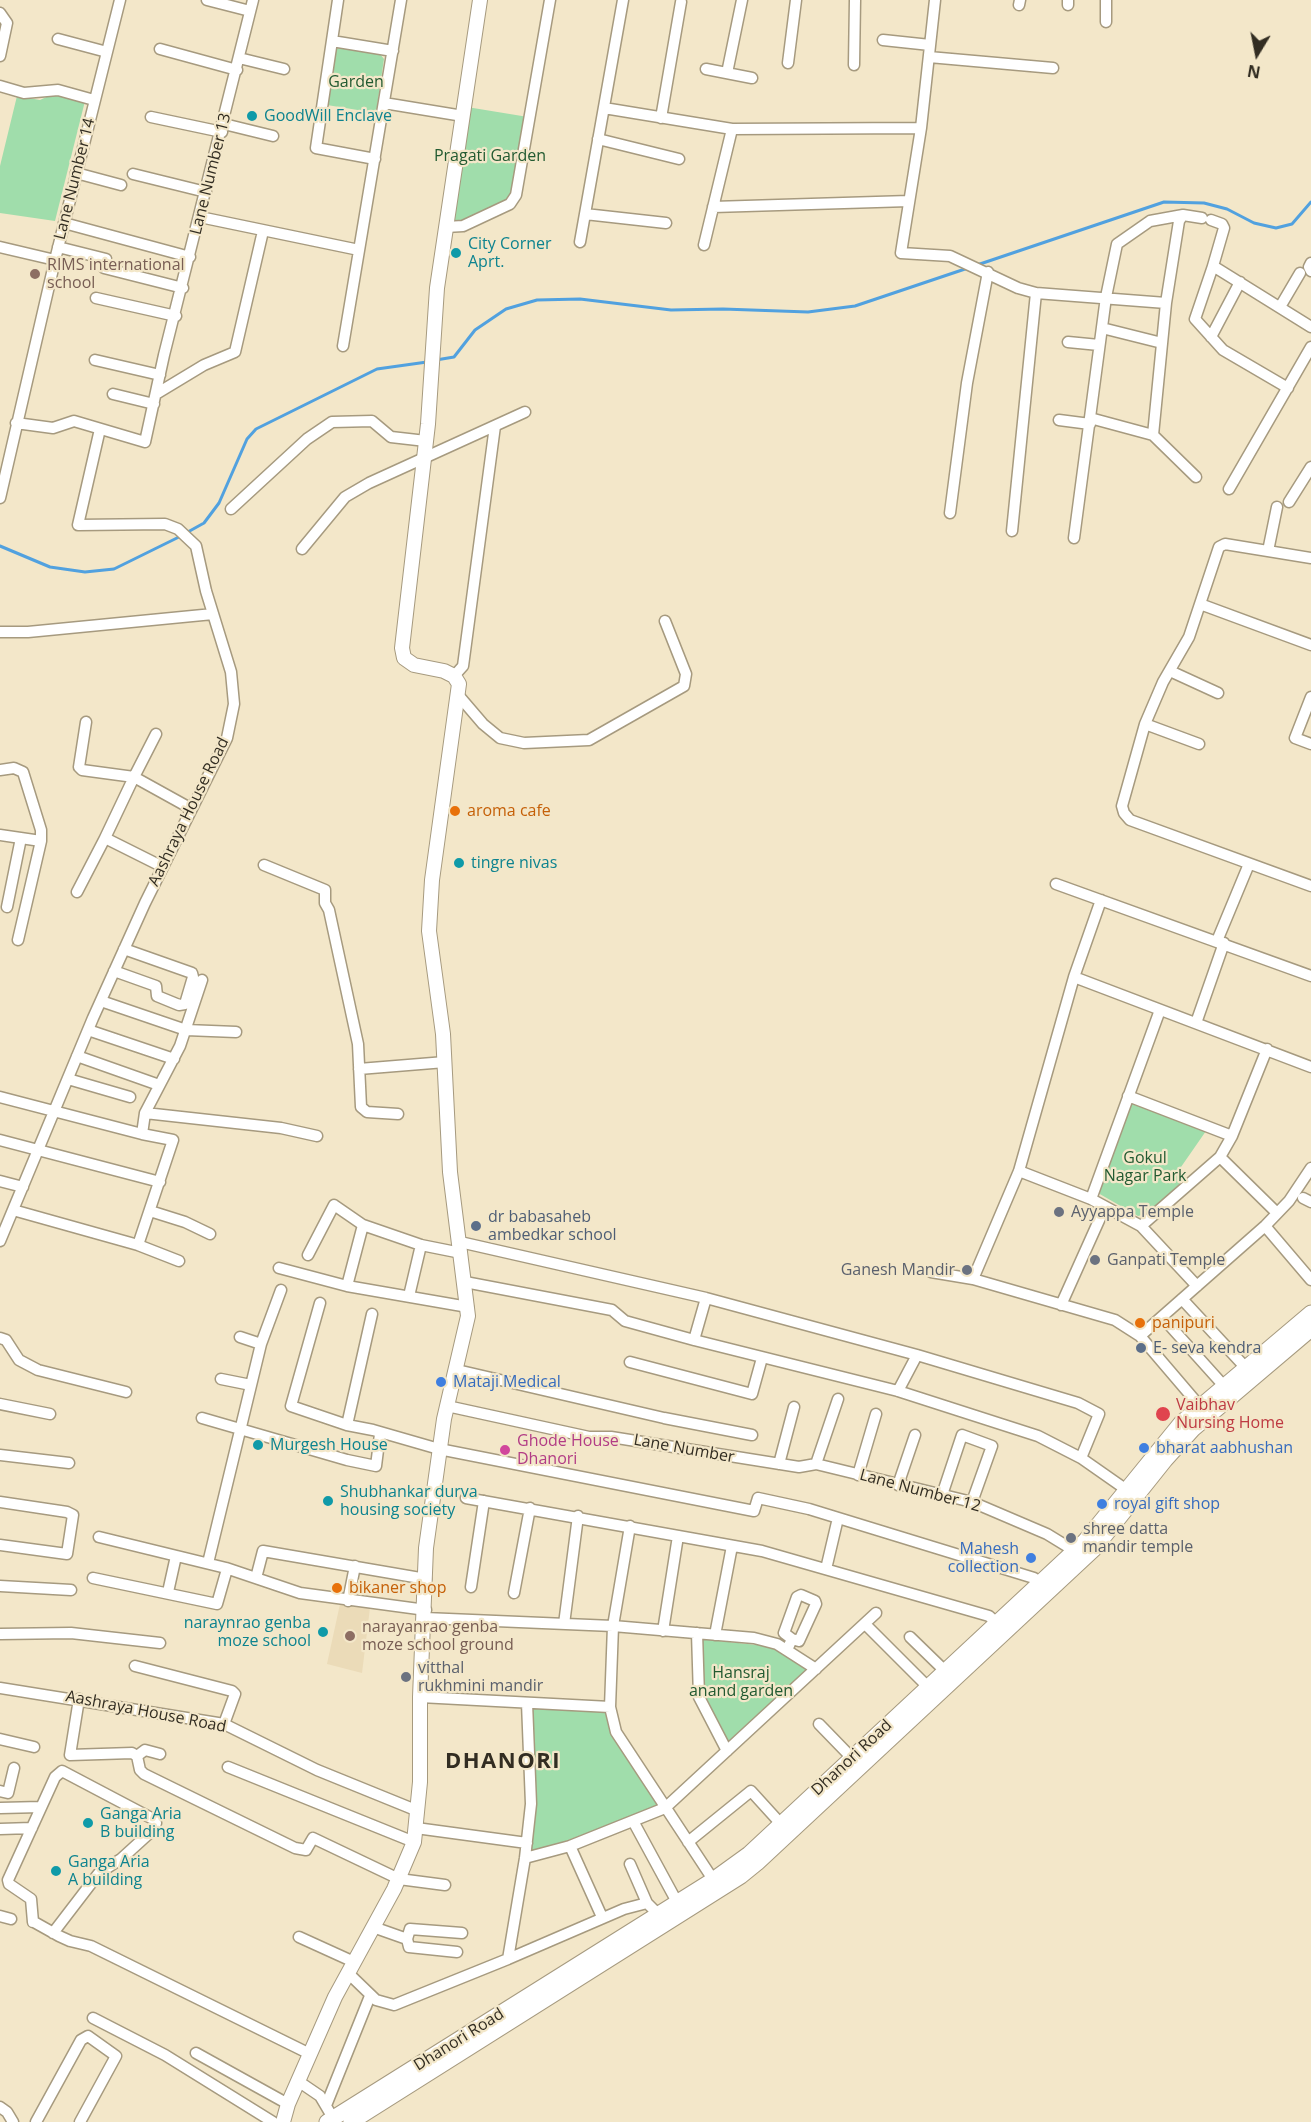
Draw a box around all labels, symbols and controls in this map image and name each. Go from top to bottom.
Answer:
north arrow [1227,24,1287,84]
text: N [1246,60,1262,84]
park label: Garden [328,72,384,92]
place label: GoodWill Enclave [264,106,392,126]
marker: GoodWill Enclave [245,109,259,123]
street label: Lane Number 13 [187,111,235,237]
street label: Lane Number 14 [51,116,99,242]
park label: Pragati Garden [434,146,546,166]
place label: City Corner Aprt. [468,234,552,272]
marker: City Corner Aprt. [449,246,463,260]
place label: RIMS international school [47,255,185,293]
marker: RIMS international school [28,267,42,281]
street label: Aashraya House Road [145,734,233,890]
place label: aroma cafe [467,801,551,821]
marker: aroma cafe [448,804,462,818]
place label: tingre nivas [471,853,557,873]
marker: tingre nivas [452,856,466,870]
park label: Gokul Nagar Park [1104,1148,1186,1186]
place label: Ayyappa Temple [1071,1202,1194,1222]
marker: Ayyappa Temple [1052,1205,1066,1219]
place label: dr babasaheb ambedkar school [488,1207,617,1245]
marker: dr babasaheb ambedkar school [469,1219,483,1233]
place label: Ganpati Temple [1107,1250,1225,1270]
marker: Ganpati Temple [1088,1253,1102,1267]
place label: Ganesh Mandir [841,1260,955,1280]
marker: Ganesh Mandir [960,1263,974,1277]
place label: panipuri [1152,1313,1215,1333]
marker: panipuri [1133,1316,1147,1330]
place label: E- seva kendra [1153,1338,1261,1358]
marker: E- seva kendra [1134,1341,1148,1355]
place label: Mataji Medical [453,1372,561,1392]
marker: Mataji Medical [434,1375,448,1389]
place label: Vaibhav Nursing Home [1176,1395,1284,1433]
marker: Vaibhav Nursing Home [1154,1405,1172,1423]
place label: Ghode House Dhanori [517,1431,619,1469]
street label: Lane Number [632,1431,736,1467]
place label: Murgesh House [270,1435,388,1455]
marker: Murgesh House [251,1438,265,1452]
place label: bharat aabhushan [1156,1438,1293,1458]
marker: bharat aabhushan [1137,1441,1151,1455]
marker: Ghode House Dhanori [498,1443,512,1457]
street label: Lane Number 12 [857,1466,983,1516]
place label: Shubhankar durva housing society [340,1482,478,1520]
marker: Shubhankar durva housing society [321,1494,335,1508]
place label: royal gift shop [1114,1494,1220,1514]
marker: royal gift shop [1095,1497,1109,1511]
place label: shree datta mandir temple [1083,1519,1193,1557]
marker: shree datta mandir temple [1064,1531,1078,1545]
place label: Mahesh collection [948,1539,1019,1577]
marker: Mahesh collection [1024,1551,1038,1565]
place label: bikaner shop [349,1578,446,1598]
marker: bikaner shop [330,1581,344,1595]
place label: naraynrao genba moze school [184,1613,311,1651]
place label: narayanrao genba moze school ground [362,1617,514,1655]
marker: naraynrao genba moze school [316,1625,330,1639]
marker: narayanrao genba moze school ground [343,1629,357,1643]
place label: vitthal rukhmini mandir [418,1658,543,1696]
park label: Hansraj anand garden [689,1663,793,1701]
marker: vitthal rukhmini mandir [399,1670,413,1684]
street label: Aashraya House Road [64,1687,228,1737]
street label: Dhanori Road [808,1716,896,1800]
district label: DHANORI [445,1749,561,1775]
place label: Ganga Aria B building [100,1804,182,1842]
marker: Ganga Aria B building [81,1816,95,1830]
place label: Ganga Aria A building [68,1852,150,1890]
marker: Ganga Aria A building [49,1864,63,1878]
street label: Dhanori Road [410,2005,508,2075]

